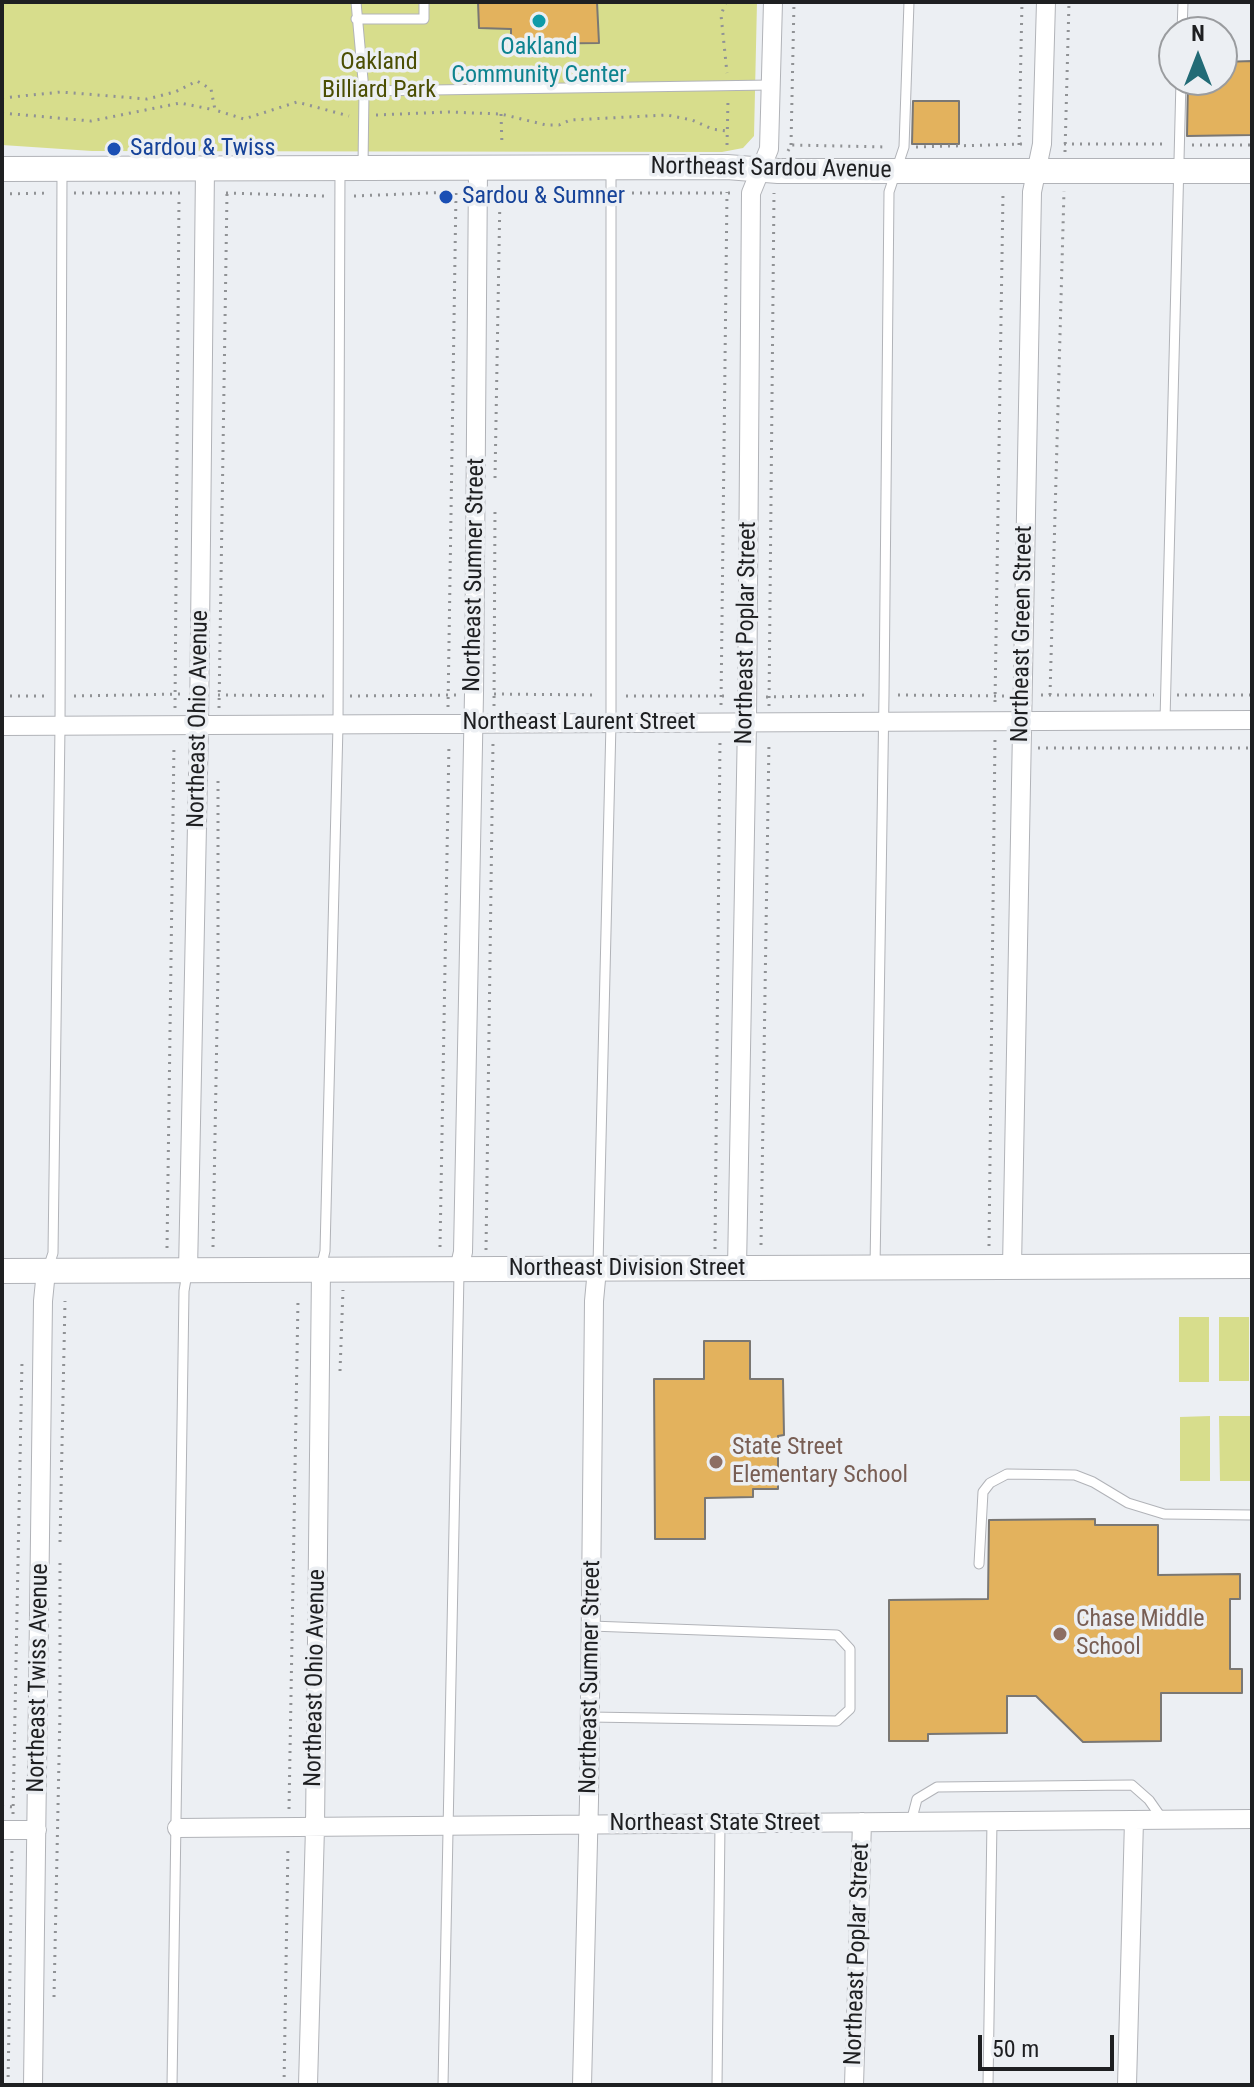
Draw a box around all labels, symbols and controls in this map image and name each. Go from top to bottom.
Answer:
marker: Oakland Community Center [530,12,548,30]
north arrow [1158,16,1238,96]
text: N [1191,21,1205,46]
place label: Oakland Community Center [451,34,627,90]
park label: Oakland Billiard Park [322,49,436,105]
place label: Sardou & Twiss [130,135,275,163]
marker: Sardou & Twiss [105,140,123,158]
street label: Northeast Sardou Avenue [650,152,892,186]
place label: Sardou & Sumner [462,183,625,211]
marker: Sardou & Sumner [437,188,455,206]
street label: Northeast Sumner Street [459,458,491,692]
street label: Northeast Poplar Street [731,521,763,745]
street label: Northeast Green Street [1007,525,1039,743]
street label: Northeast Ohio Avenue [183,610,215,828]
street label: Northeast Laurent Street [462,709,696,737]
street label: Northeast Division Street [509,1255,745,1283]
place label: State Street Elementary School [732,1434,908,1490]
marker: State Street Elementary School [707,1453,725,1471]
street label: Northeast Sumner Street [575,1560,607,1794]
street label: Northeast Twiss Avenue [23,1563,55,1793]
street label: Northeast Ohio Avenue [300,1569,332,1787]
place label: Chase Middle School [1076,1606,1205,1662]
marker: Chase Middle School [1051,1625,1069,1643]
street label: Northeast State Street [610,1810,820,1838]
street label: Northeast Poplar Street [840,1842,876,2066]
scale bar [982,2019,1118,2069]
text: 50 m [992,2035,1039,2063]

